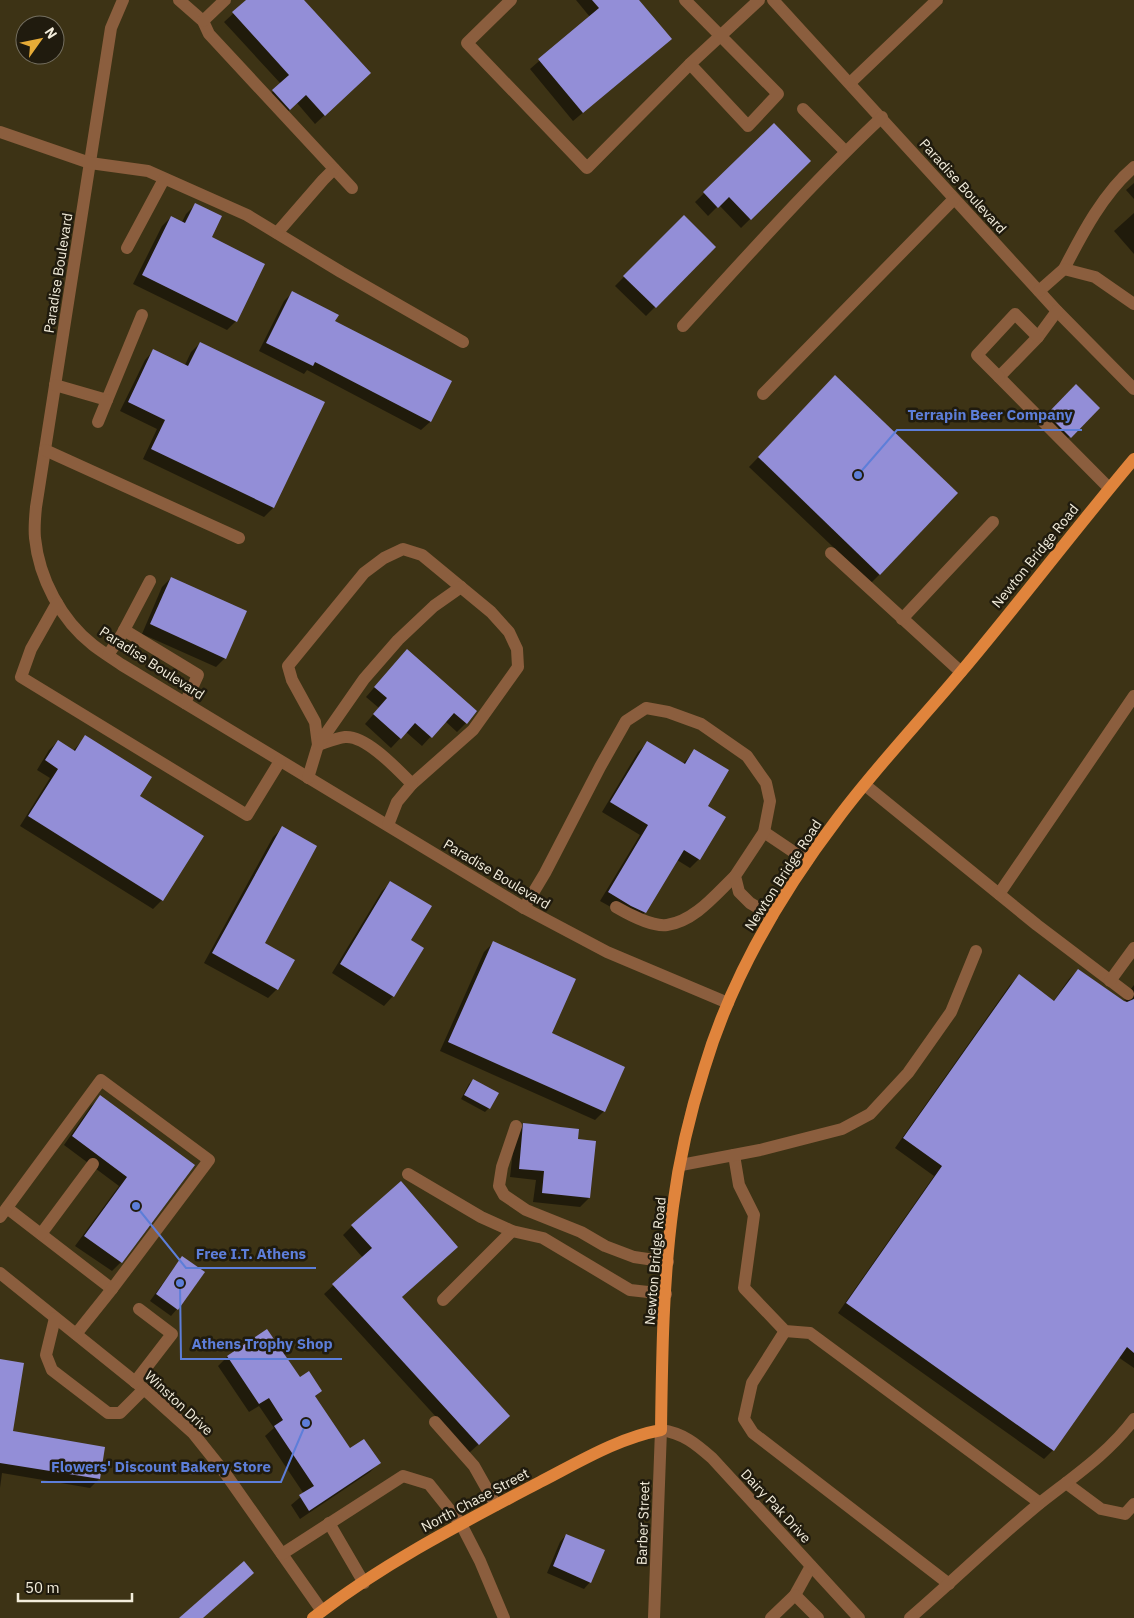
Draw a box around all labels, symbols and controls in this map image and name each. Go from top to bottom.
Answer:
north arrow [15,15,65,65]
text: N [41,24,61,42]
street label: Paradise Boulevard [916,135,1010,237]
street label: Paradise Boulevard [40,212,76,334]
callout: Terrapin Beer Company [897,400,1082,430]
text: Terrapin Beer Company [907,405,1073,424]
street label: Newton Bridge Road [988,500,1082,612]
street label: Paradise Boulevard [96,622,208,704]
street label: Newton Bridge Road [740,816,826,934]
street label: Paradise Boulevard [440,835,554,913]
street label: Newton Bridge Road [640,1196,670,1326]
callout: Free I.T. Athens [186,1238,316,1268]
text: Free I.T. Athens [196,1244,307,1263]
callout: Athens Trophy Shop [181,1329,342,1359]
text: Athens Trophy Shop [191,1334,333,1353]
street label: Winston Drive [141,1367,217,1439]
callout: Flowers' Discount Bakery Store [41,1452,281,1482]
text: Flowers' Discount Bakery Store [51,1457,271,1476]
street label: North Chase Street [418,1464,532,1536]
street label: Dairy Pak Drive [737,1465,815,1547]
street label: Barber Street [633,1480,653,1565]
scale bar [18,1570,131,1602]
text: 50 m [25,1578,60,1597]

